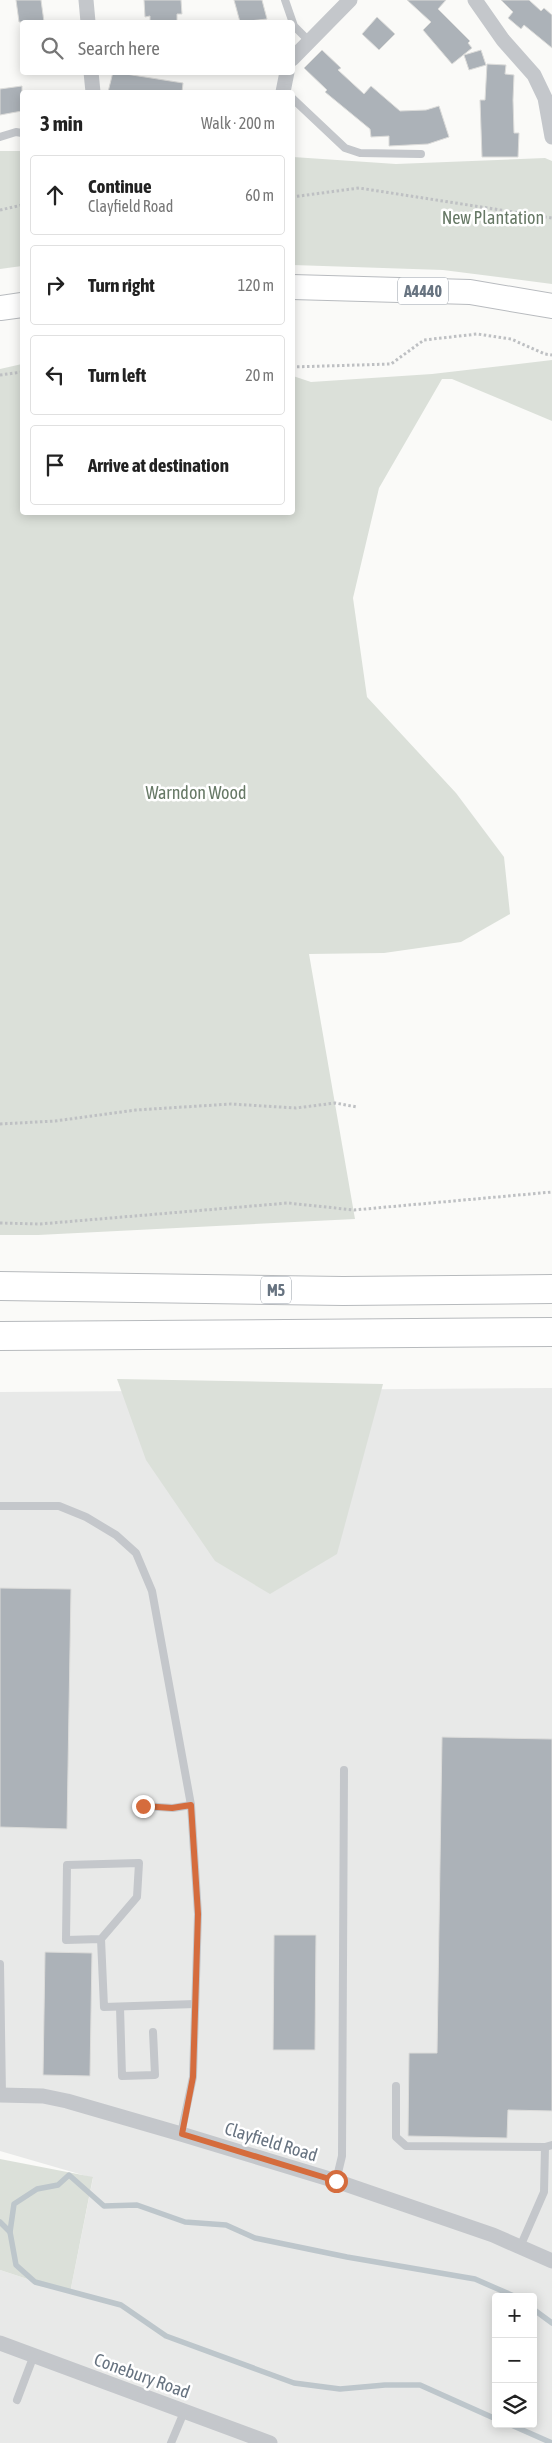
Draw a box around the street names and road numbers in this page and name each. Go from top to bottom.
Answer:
road number: A4440 [398,278,448,304]
road number: M5 [261,1276,291,1304]
street label: Clayfield Road [222,2117,320,2166]
street label: Conebury Road [91,2349,193,2403]

